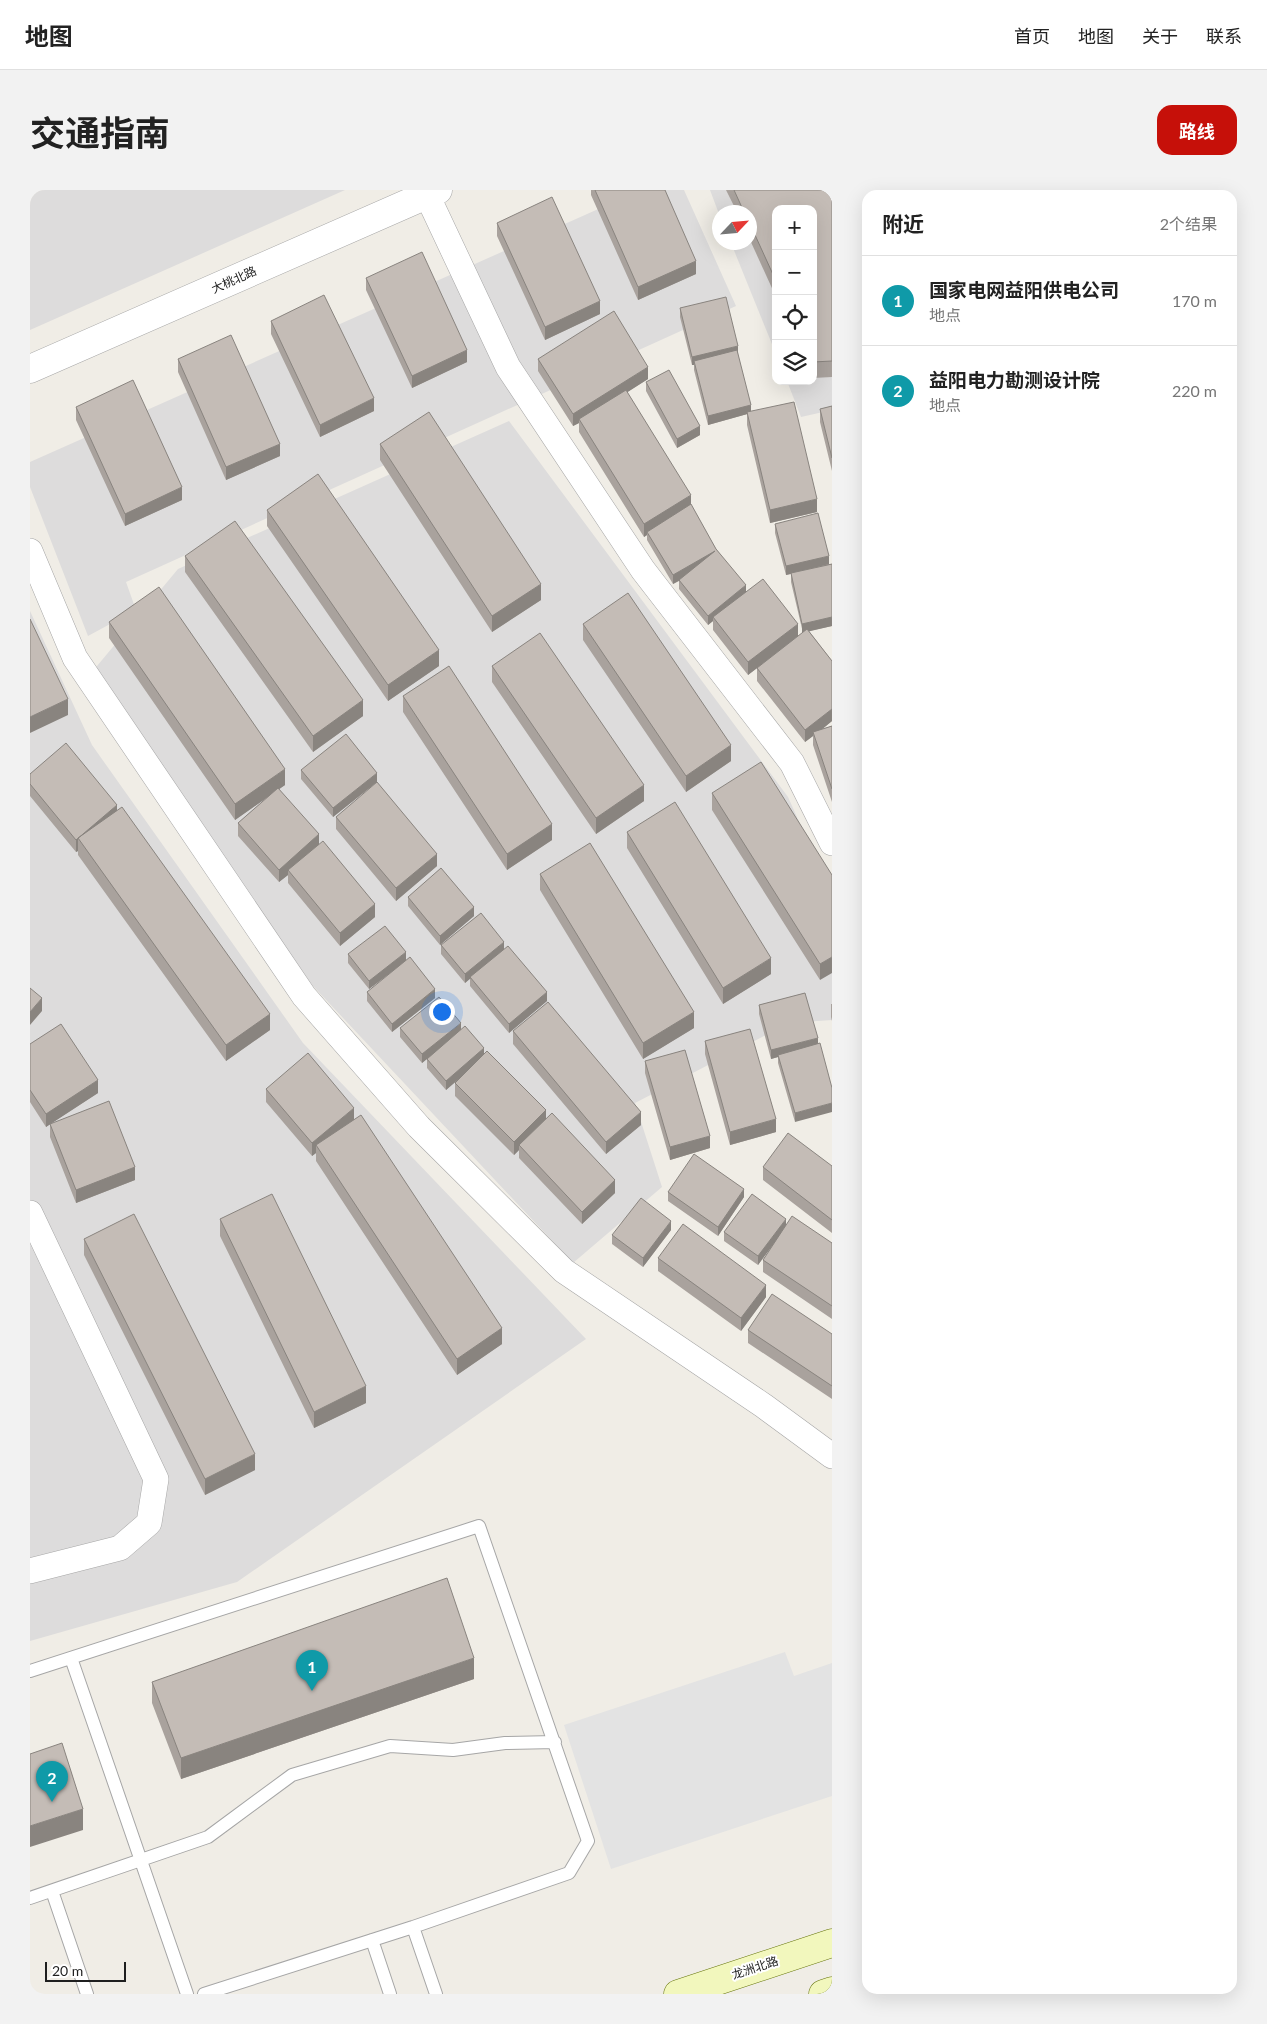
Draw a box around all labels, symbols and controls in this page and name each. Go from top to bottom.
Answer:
text: 地图 [25,21,73,50]
text: 首页 [1014,25,1050,47]
text: 地图 [1078,25,1114,47]
text: 关于 [1142,25,1178,47]
text: 联系 [1206,25,1242,47]
button: 路线 [1157,105,1237,155]
text: 交通指南 [30,111,170,153]
north arrow [712,205,757,250]
map controls [772,205,817,385]
button: + [772,205,817,250]
text: 附近 [882,211,924,236]
text: 2个结果 [1160,214,1217,233]
button: − [772,250,817,295]
street label: 大桃北路 [209,263,259,296]
text: 国家电网益阳供电公司 [929,278,1119,301]
text: 1 [893,291,903,310]
text: 170 m [1172,291,1217,310]
button: locate [772,295,817,340]
text: 地点 [929,305,961,324]
button: layers [772,340,817,385]
text: 益阳电力勘测设计院 [929,368,1100,391]
text: 2 [893,381,903,400]
text: 220 m [1172,381,1217,400]
text: 地点 [929,395,961,414]
your location [429,999,455,1025]
pin: 1 [296,1650,328,1691]
pin: 2 [36,1761,68,1802]
street label: 龙洲北路 [730,1953,780,1982]
scale bar [45,1959,126,1982]
text: 20 m [52,1962,83,1979]

